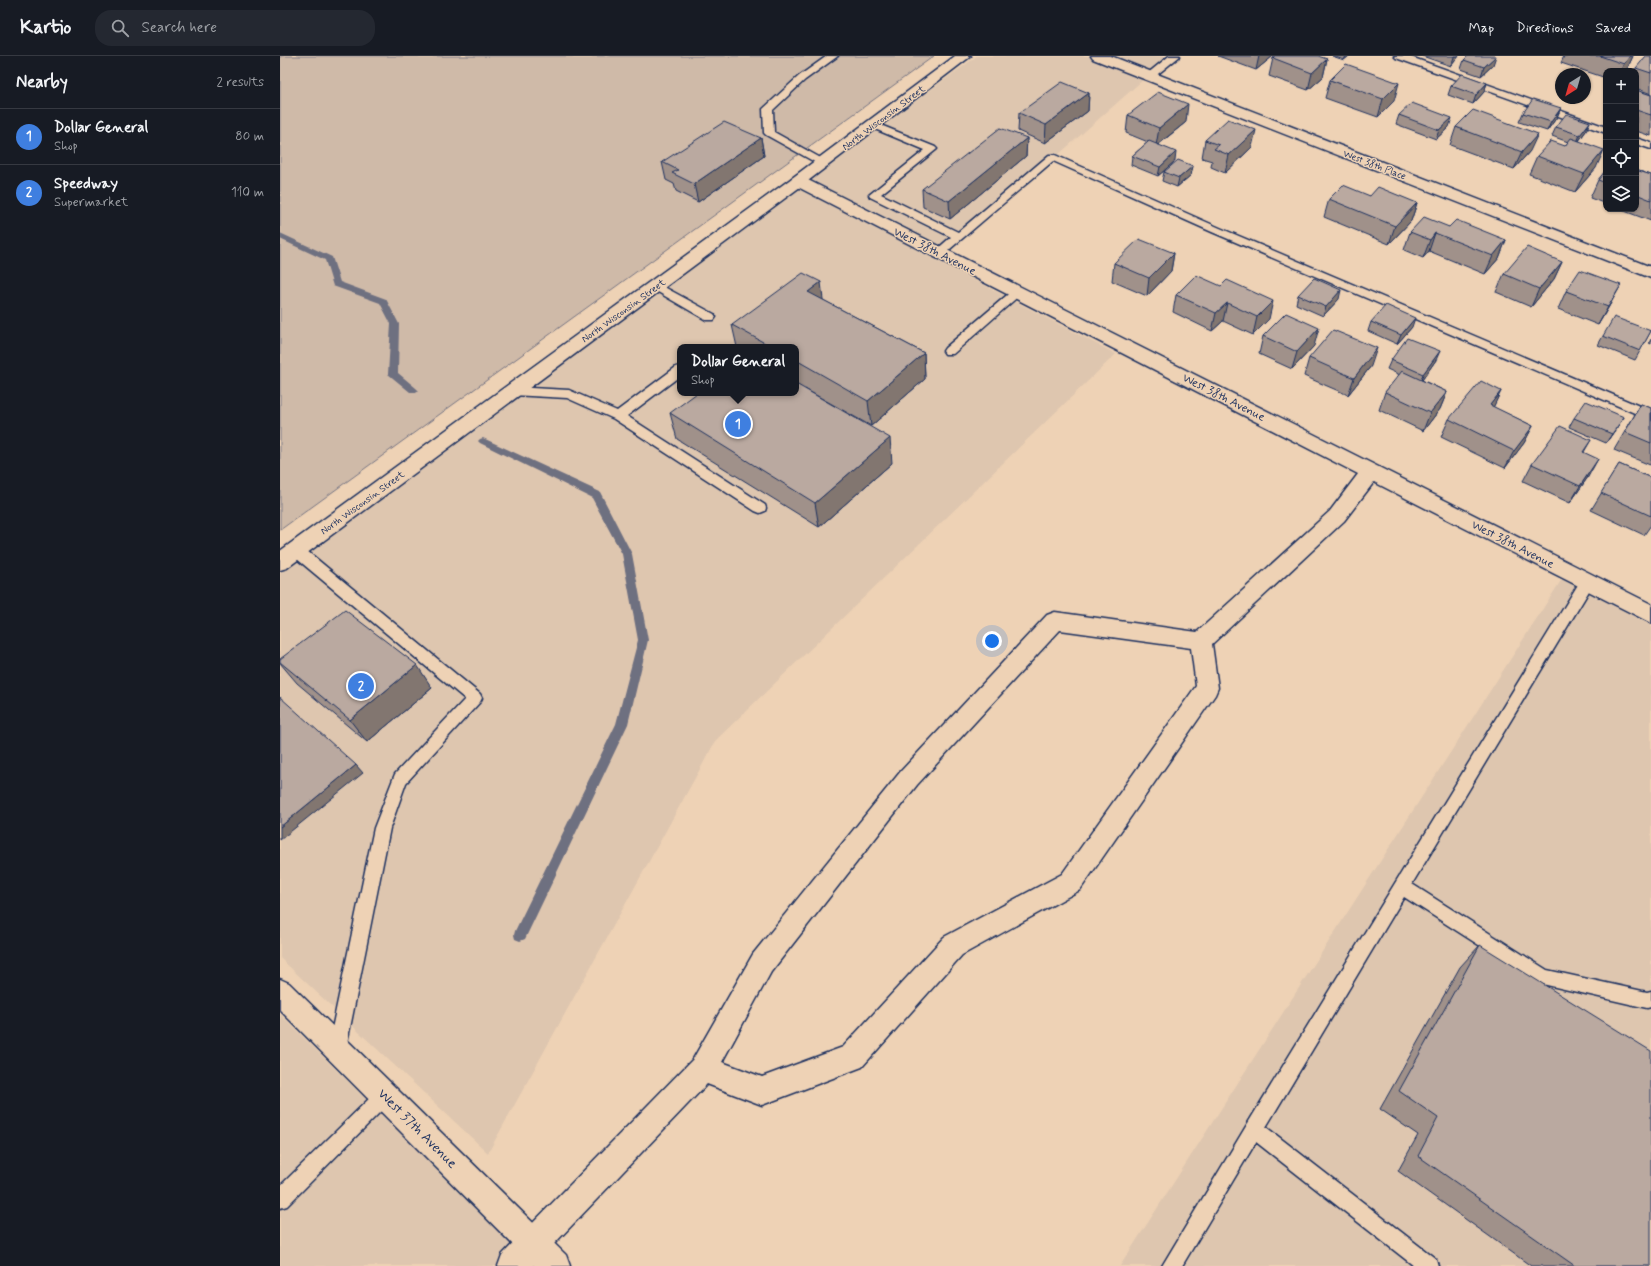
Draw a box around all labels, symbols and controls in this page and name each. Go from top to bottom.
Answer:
search box [95,10,375,46]
text: Kartio [20,15,71,40]
icon: search [109,17,131,39]
text: Search here [141,18,217,38]
text: Map [1468,19,1494,37]
text: Directions [1516,19,1574,37]
text: Saved [1596,19,1631,37]
north arrow [1555,68,1591,104]
map controls [1603,68,1639,212]
button: + [1603,68,1639,104]
text: Nearby [16,71,68,93]
text: 2 results [217,74,264,91]
street label: North Wisconsin Street [840,83,928,154]
button: − [1603,104,1639,140]
text: Dollar General [54,118,148,138]
text: 1 [26,128,32,145]
text: 80 m [235,128,264,145]
text: Shop [54,138,78,155]
button: locate [1603,140,1639,176]
street label: West 38th Place [1341,147,1409,184]
text: Speedway [54,174,118,194]
button: layers [1603,176,1639,212]
text: 2 [26,184,32,201]
text: 110 m [231,184,264,201]
text: Supermarket [54,194,128,211]
street label: West 38th Avenue [890,224,979,280]
street label: North Wisconsin Street [579,276,669,346]
popup [677,344,799,396]
text: Dollar General [691,352,785,372]
street label: West 38th Avenue [1179,370,1268,426]
text: Shop [691,372,715,389]
pin: 1 [725,409,751,439]
street label: North Wisconsin Street [318,468,408,538]
street label: West 38th Avenue [1468,517,1557,573]
your location [982,631,1002,651]
pin: 2 [348,671,374,701]
street label: West 37th Avenue [374,1085,461,1172]

